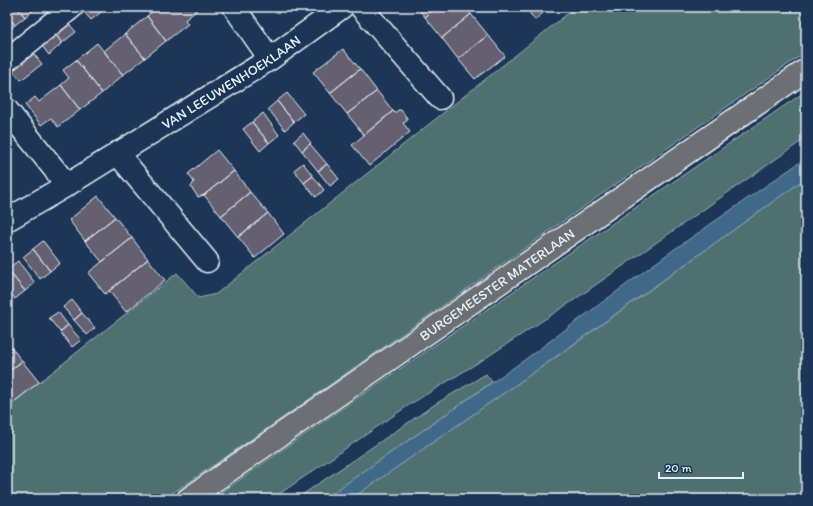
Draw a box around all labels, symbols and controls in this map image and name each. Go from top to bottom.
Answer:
street label: VAN LEEUWENHOEKLAAN [159,32,304,133]
street label: BURGEMEESTER MATERLAAN [416,225,578,345]
scale bar [659,454,743,480]
text: 20 m [665,461,692,475]

